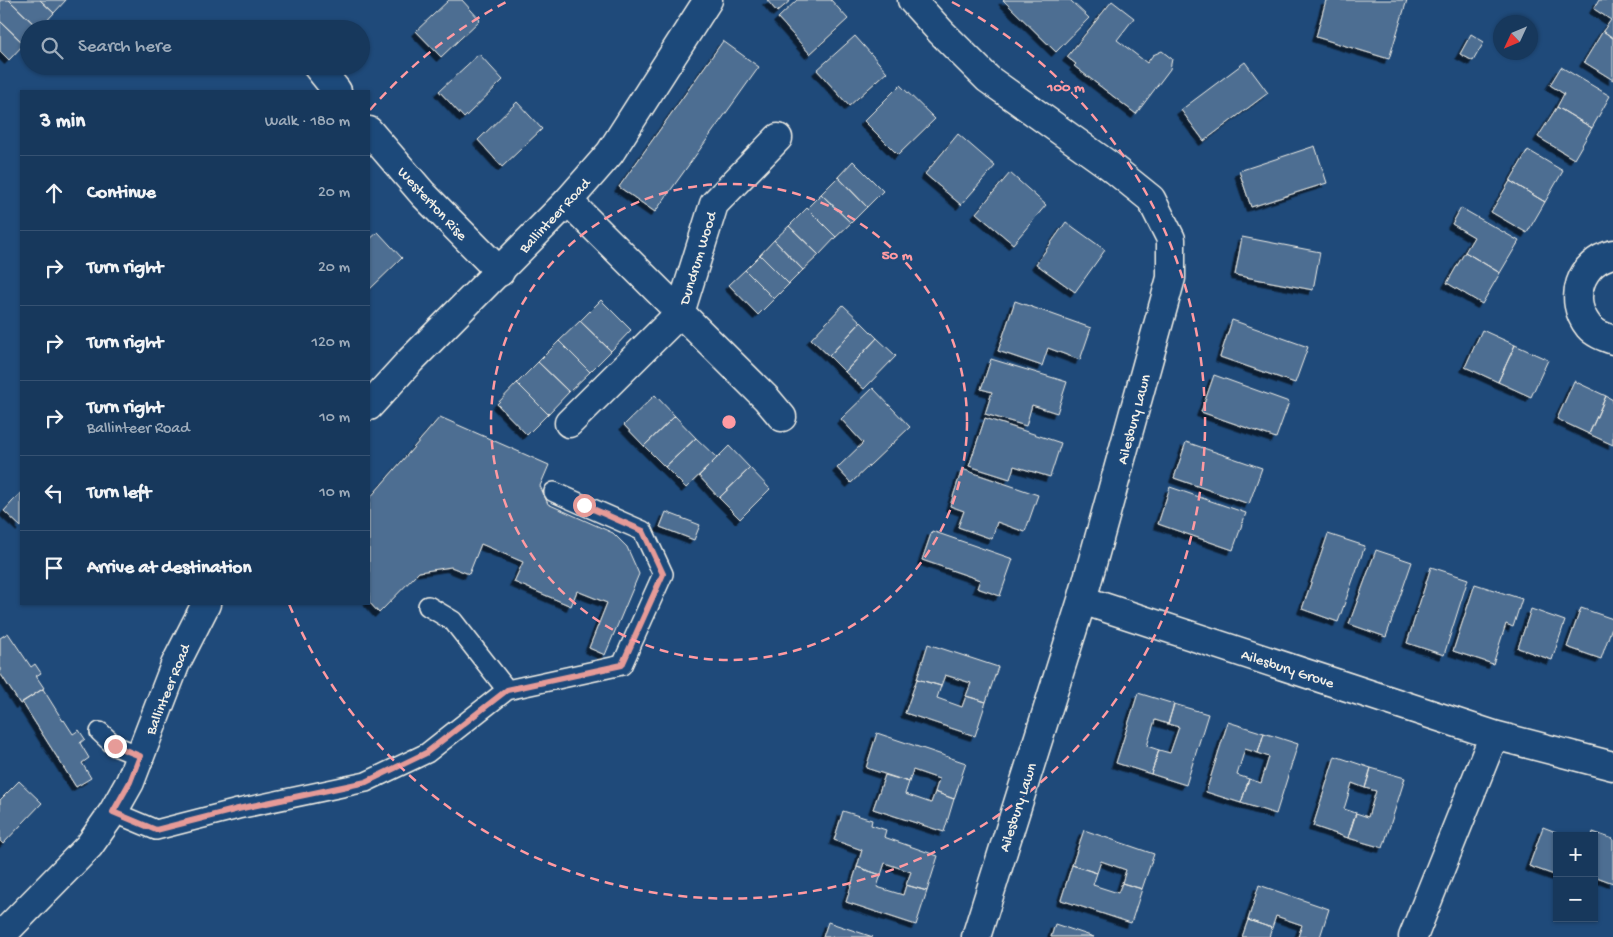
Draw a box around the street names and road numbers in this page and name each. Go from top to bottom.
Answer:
street label: Westerton Rise [393,164,470,245]
street label: Ballinteer Road [515,174,596,258]
street label: Dundrum Wood [676,209,722,308]
street label: Ailesbury Lawn [1114,373,1156,466]
street label: Ballinteer Road [142,641,196,739]
street label: Ailesbury Grove [1239,646,1336,693]
street label: Ailesbury Lawn [996,761,1042,854]

